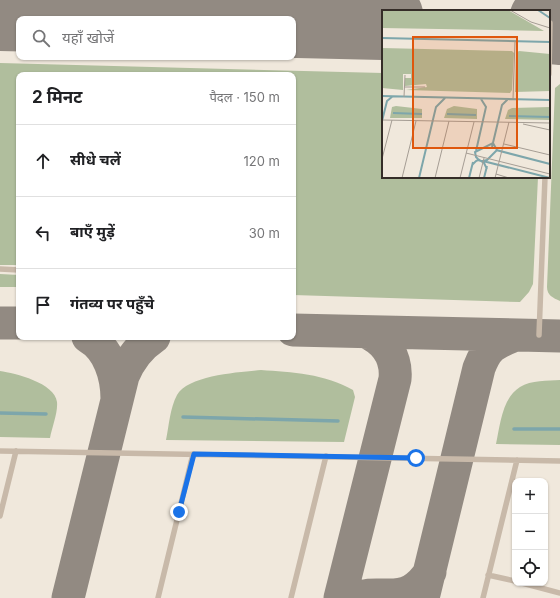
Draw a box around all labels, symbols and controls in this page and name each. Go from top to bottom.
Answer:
inset map [382,10,550,178]
search box [16,16,296,60]
icon: search [30,27,52,49]
text: यहाँ खोजें [62,28,114,47]
text: 2 मिनट [32,87,82,107]
text: पैदल · 150 m [209,89,280,105]
icon: ahead [32,150,54,172]
text: सीधे चलें [70,150,121,169]
text: 120 m [244,153,280,169]
icon: left [32,222,54,244]
text: बाएँ मुड़ें [70,222,115,241]
text: 30 m [249,225,280,241]
icon: arrive [32,294,54,316]
text: गंतव्य पर पहुँचे [70,294,154,313]
route start [407,449,425,467]
map controls [512,478,548,586]
button: + [512,478,548,514]
route end [170,503,188,521]
button: − [512,514,548,550]
button: locate [512,550,548,586]

